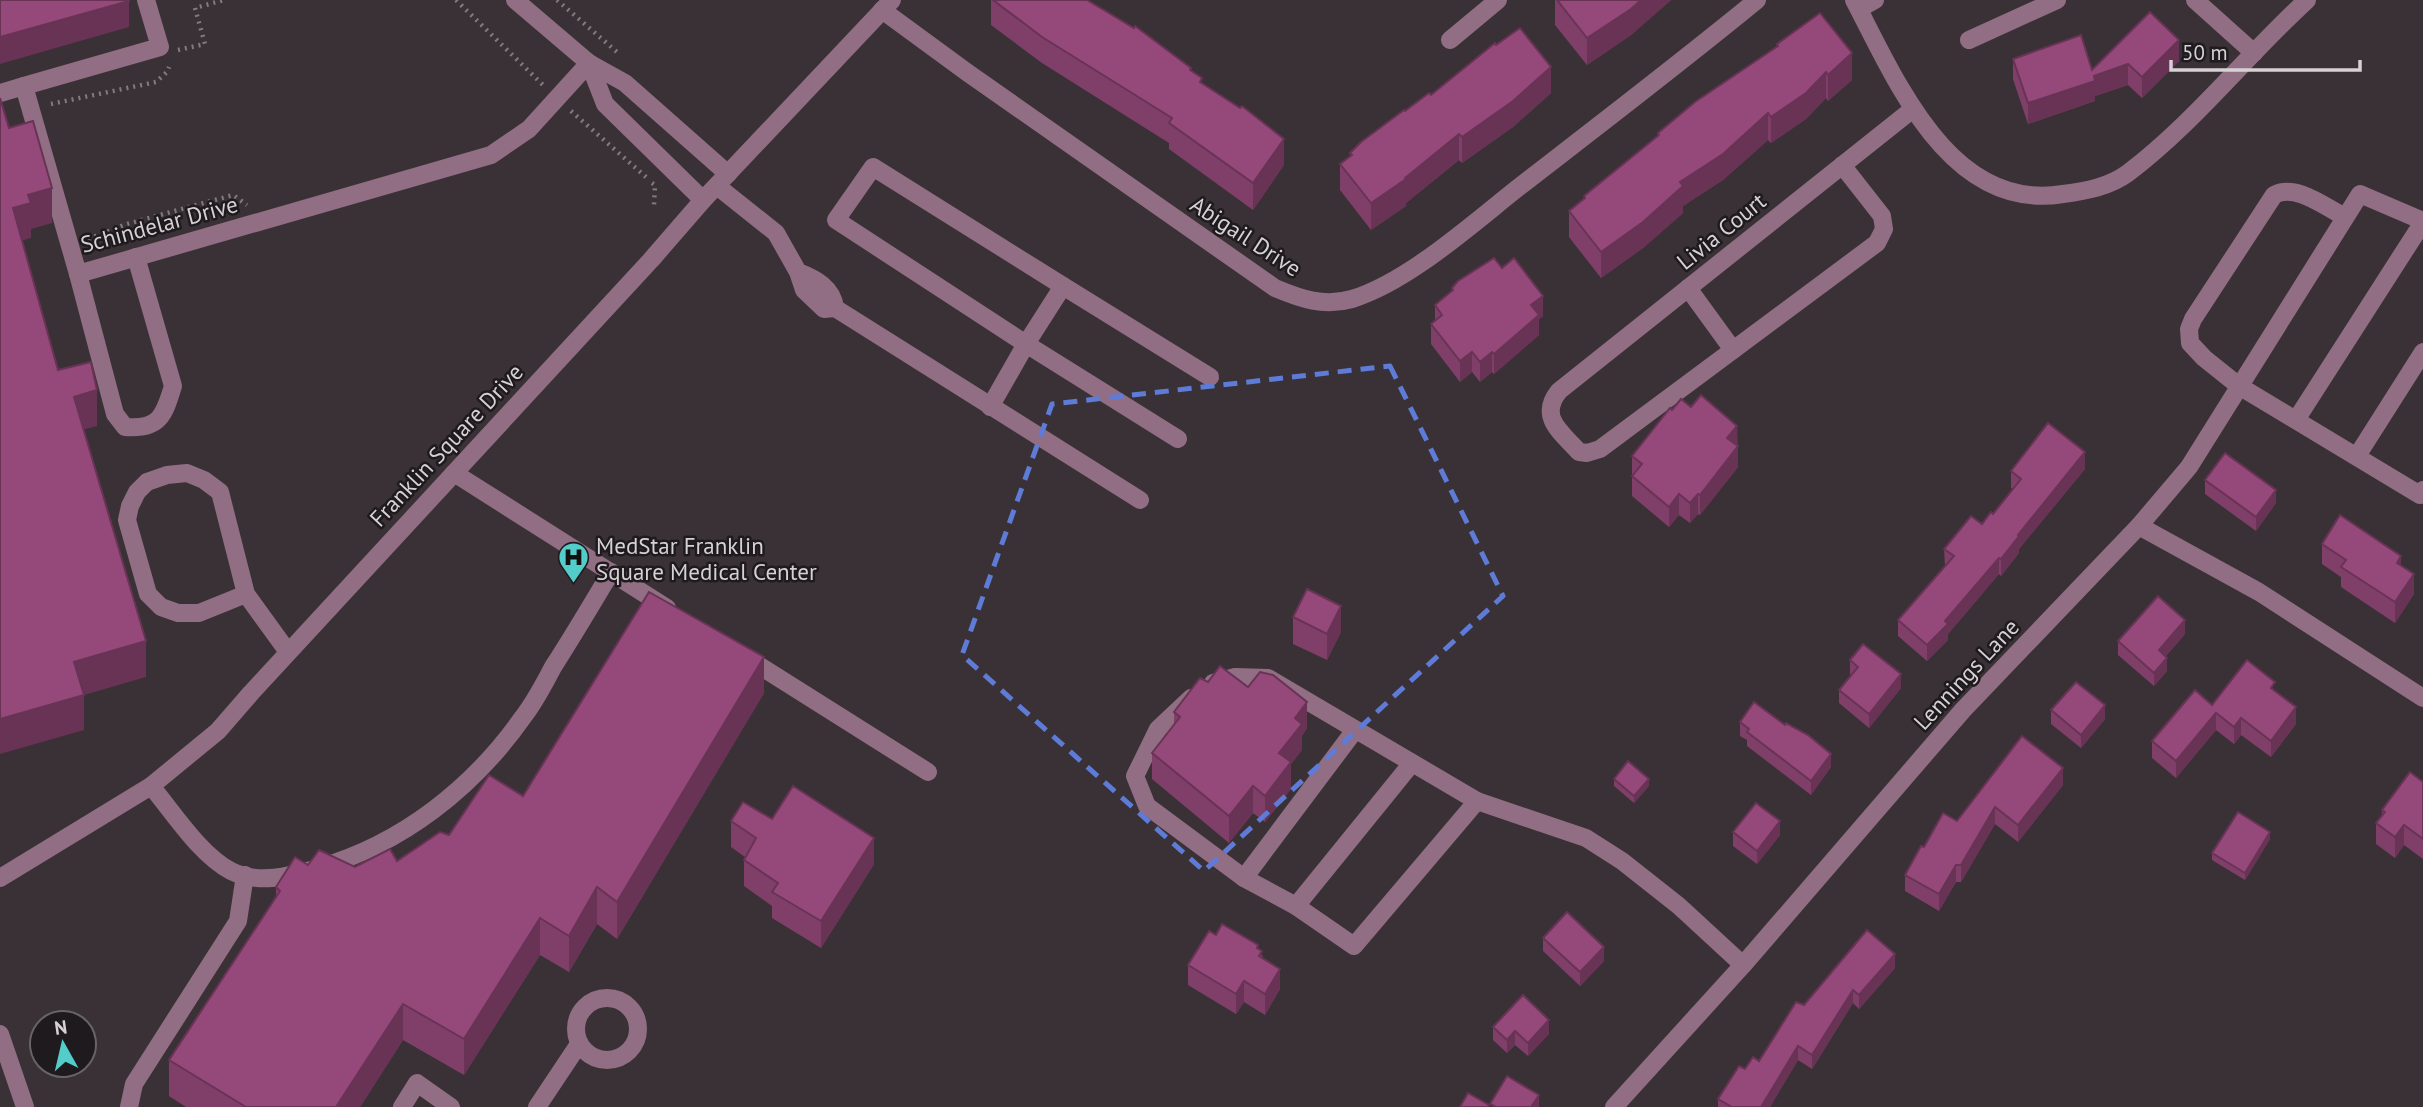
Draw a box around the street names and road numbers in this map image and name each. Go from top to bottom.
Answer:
street label: Livia Court [1671,186,1772,276]
street label: Schindelar Drive [77,189,241,259]
street label: Abigail Drive [1185,189,1307,283]
street label: Franklin Square Drive [363,358,529,532]
street label: Lennings Lane [1907,612,2025,736]

